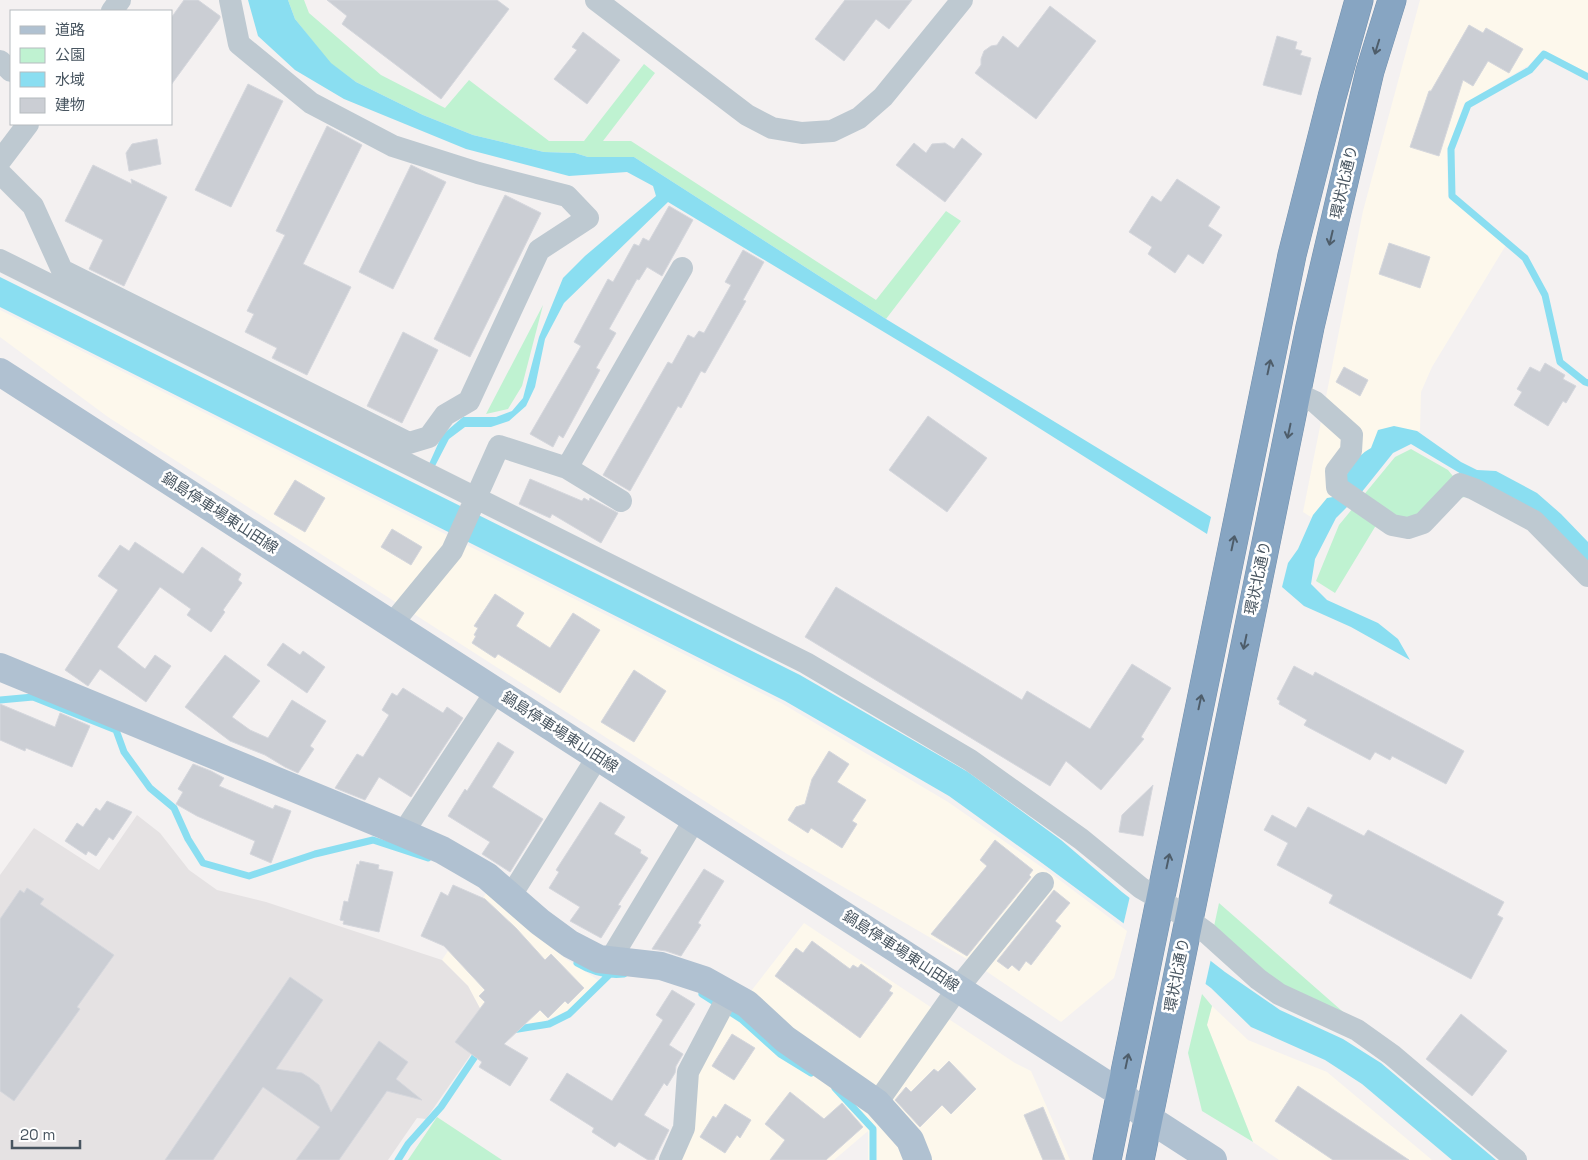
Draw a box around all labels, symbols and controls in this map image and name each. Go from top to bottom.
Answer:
legend [10,10,172,125]
text: 道路 [55,20,85,39]
one-way arrow [1372,38,1382,54]
text: 公園 [55,45,85,64]
text: 水域 [55,70,85,89]
text: 建物 [55,95,85,114]
street label: 環状北通り [1326,143,1361,221]
one-way arrow [1326,230,1335,246]
one-way arrow [1265,359,1275,375]
one-way arrow [1283,423,1293,439]
street label: 鍋島停車場東山田線 [158,468,282,557]
one-way arrow [1229,535,1238,551]
street label: 環状北通り [1240,539,1275,617]
one-way arrow [1240,633,1250,649]
street label: 鍋島停車場東山田線 [498,687,622,776]
one-way arrow [1196,694,1206,710]
one-way arrow [1164,854,1173,870]
street label: 鍋島停車場東山田線 [839,906,963,995]
street label: 環状北通り [1160,936,1193,1014]
one-way arrow [1123,1053,1132,1069]
scale bar [12,1118,80,1150]
text: 20 m [20,1125,55,1144]

